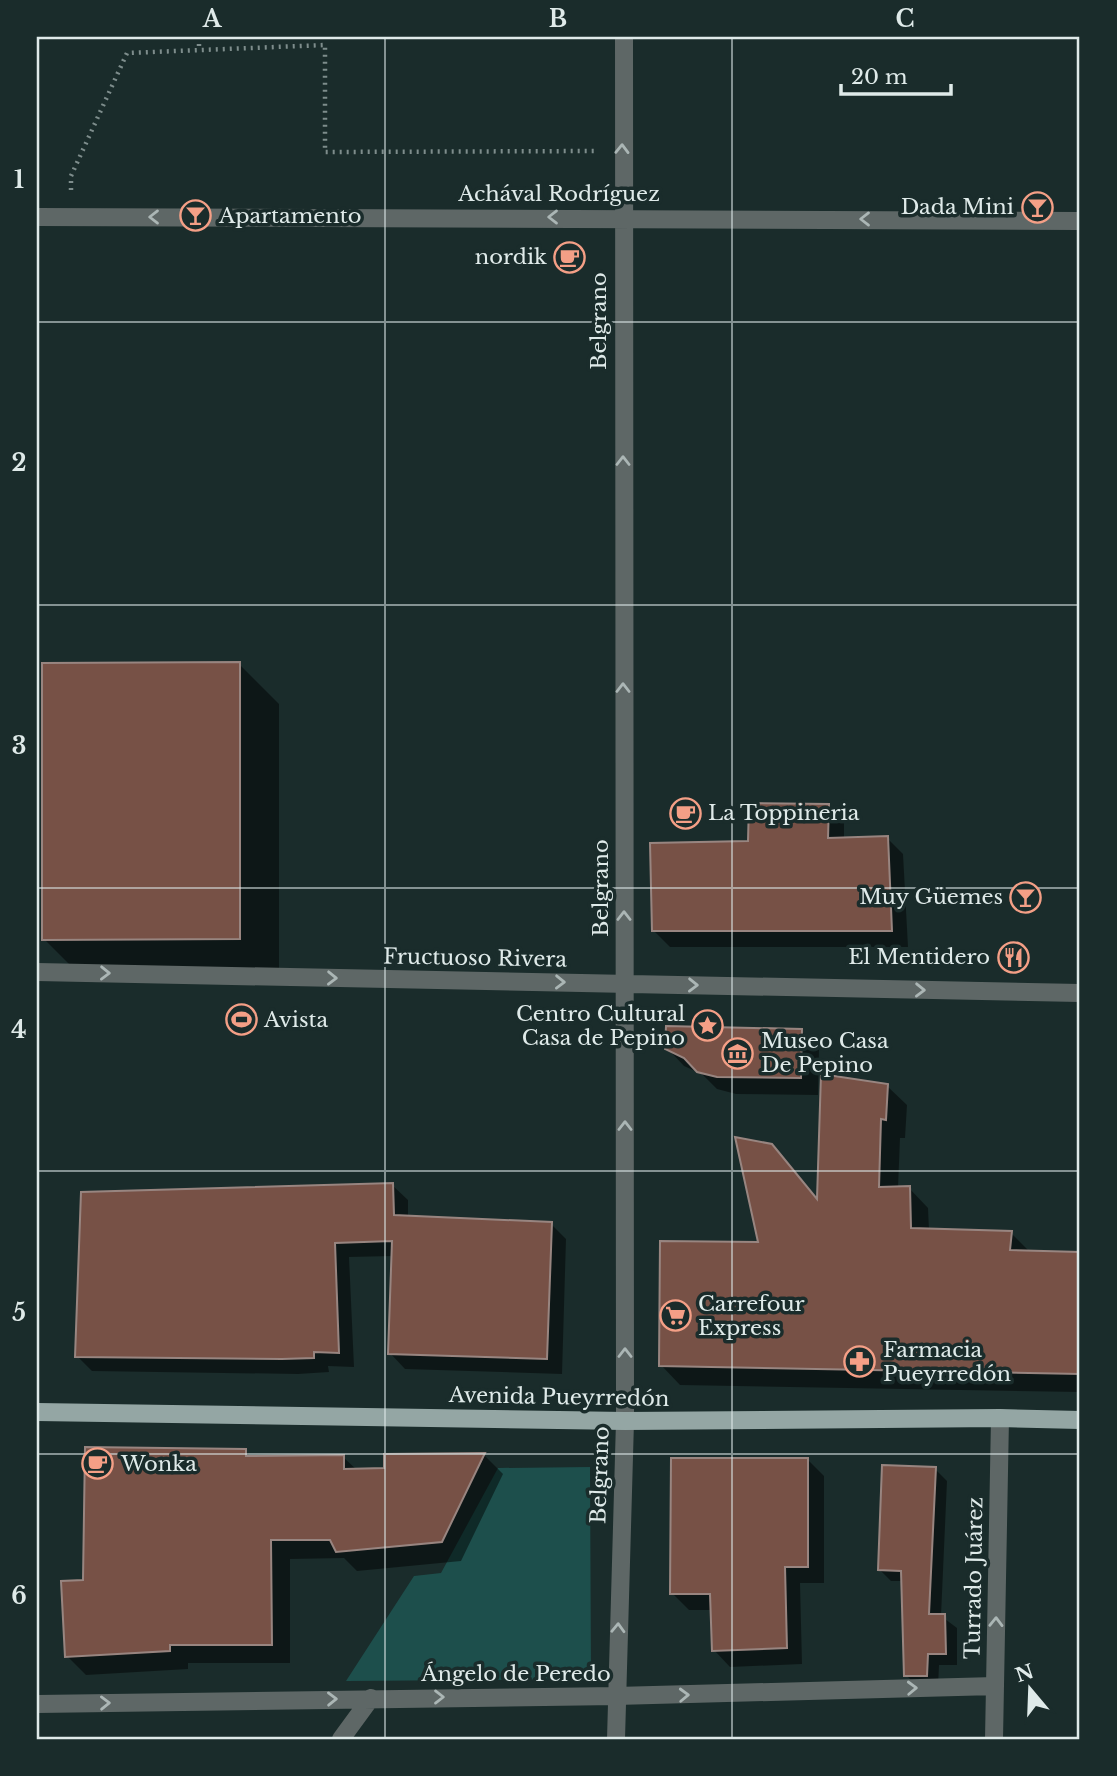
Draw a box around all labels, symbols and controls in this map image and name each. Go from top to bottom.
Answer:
text: A [202,5,223,33]
text: B [549,5,567,33]
text: C [896,5,914,33]
scale bar [841,52,951,96]
text: 20 m [851,64,908,90]
one-way arrow [615,143,630,154]
text: 1 [14,166,24,194]
street label: Achával Rodríguez [457,181,660,207]
bar icon: Dada Mini [1020,190,1054,224]
place label: Dada Mini [901,194,1014,220]
bar icon: Apartamento [179,199,213,233]
place label: Apartamento [218,203,361,229]
one-way arrow [149,209,159,225]
one-way arrow [548,209,558,225]
one-way arrow [859,211,870,227]
cafe icon: nordik [553,240,587,274]
place label: nordik [475,244,547,270]
street label: Belgrano [586,272,612,370]
text: 2 [12,449,26,477]
one-way arrow [615,455,631,465]
one-way arrow [616,682,631,693]
text: 3 [12,732,26,760]
cafe icon: La Toppineria [668,796,702,830]
place label: La Toppineria [708,800,860,826]
street label: Belgrano [588,839,614,937]
bar icon: Muy Güemes [1009,880,1043,914]
place label: Muy Güemes [859,884,1003,910]
one-way arrow [616,910,632,920]
restaurant icon: El Mentidero [996,940,1030,974]
street label: Fructuoso Rivera [383,943,568,973]
place label: El Mentidero [848,944,990,970]
one-way arrow [100,966,111,981]
one-way arrow [328,970,338,986]
one-way arrow [555,975,566,990]
one-way arrow [688,977,699,993]
one-way arrow [916,982,926,998]
place label: Centro Cultural Casa de Pepino [516,1001,685,1051]
sports icon: Avista [224,1003,258,1037]
place label: Avista [263,1007,328,1033]
place icon: Centro Cultural Casa de Pepino [691,1009,725,1043]
text: 4 [11,1016,27,1044]
place label: Museo Casa De Pepino [761,1028,889,1078]
museum icon: Museo Casa De Pepino [721,1036,755,1070]
one-way arrow [617,1120,633,1130]
place label: Carrefour Express [698,1291,805,1341]
text: 5 [12,1299,26,1327]
supermarket icon: Carrefour Express [658,1299,692,1333]
place label: Farmacia Pueyrredón [883,1337,1011,1387]
pharmacy icon: Farmacia Pueyrredón [843,1345,877,1379]
one-way arrow [617,1347,633,1358]
street label: Avenida Pueyrredón [448,1382,669,1412]
street label: Belgrano [585,1426,615,1524]
cafe icon: Wonka [81,1447,115,1481]
place label: Wonka [120,1451,197,1477]
street label: Turrado Juárez [960,1497,988,1659]
text: 6 [11,1582,27,1610]
one-way arrow [988,1616,1004,1627]
one-way arrow [611,1623,626,1634]
north arrow [995,1654,1064,1724]
text: N [1012,1660,1037,1687]
street label: Ángelo de Peredo [420,1661,611,1687]
one-way arrow [907,1680,918,1696]
one-way arrow [679,1687,690,1702]
one-way arrow [434,1690,445,1705]
one-way arrow [327,1691,338,1706]
one-way arrow [100,1695,111,1711]

